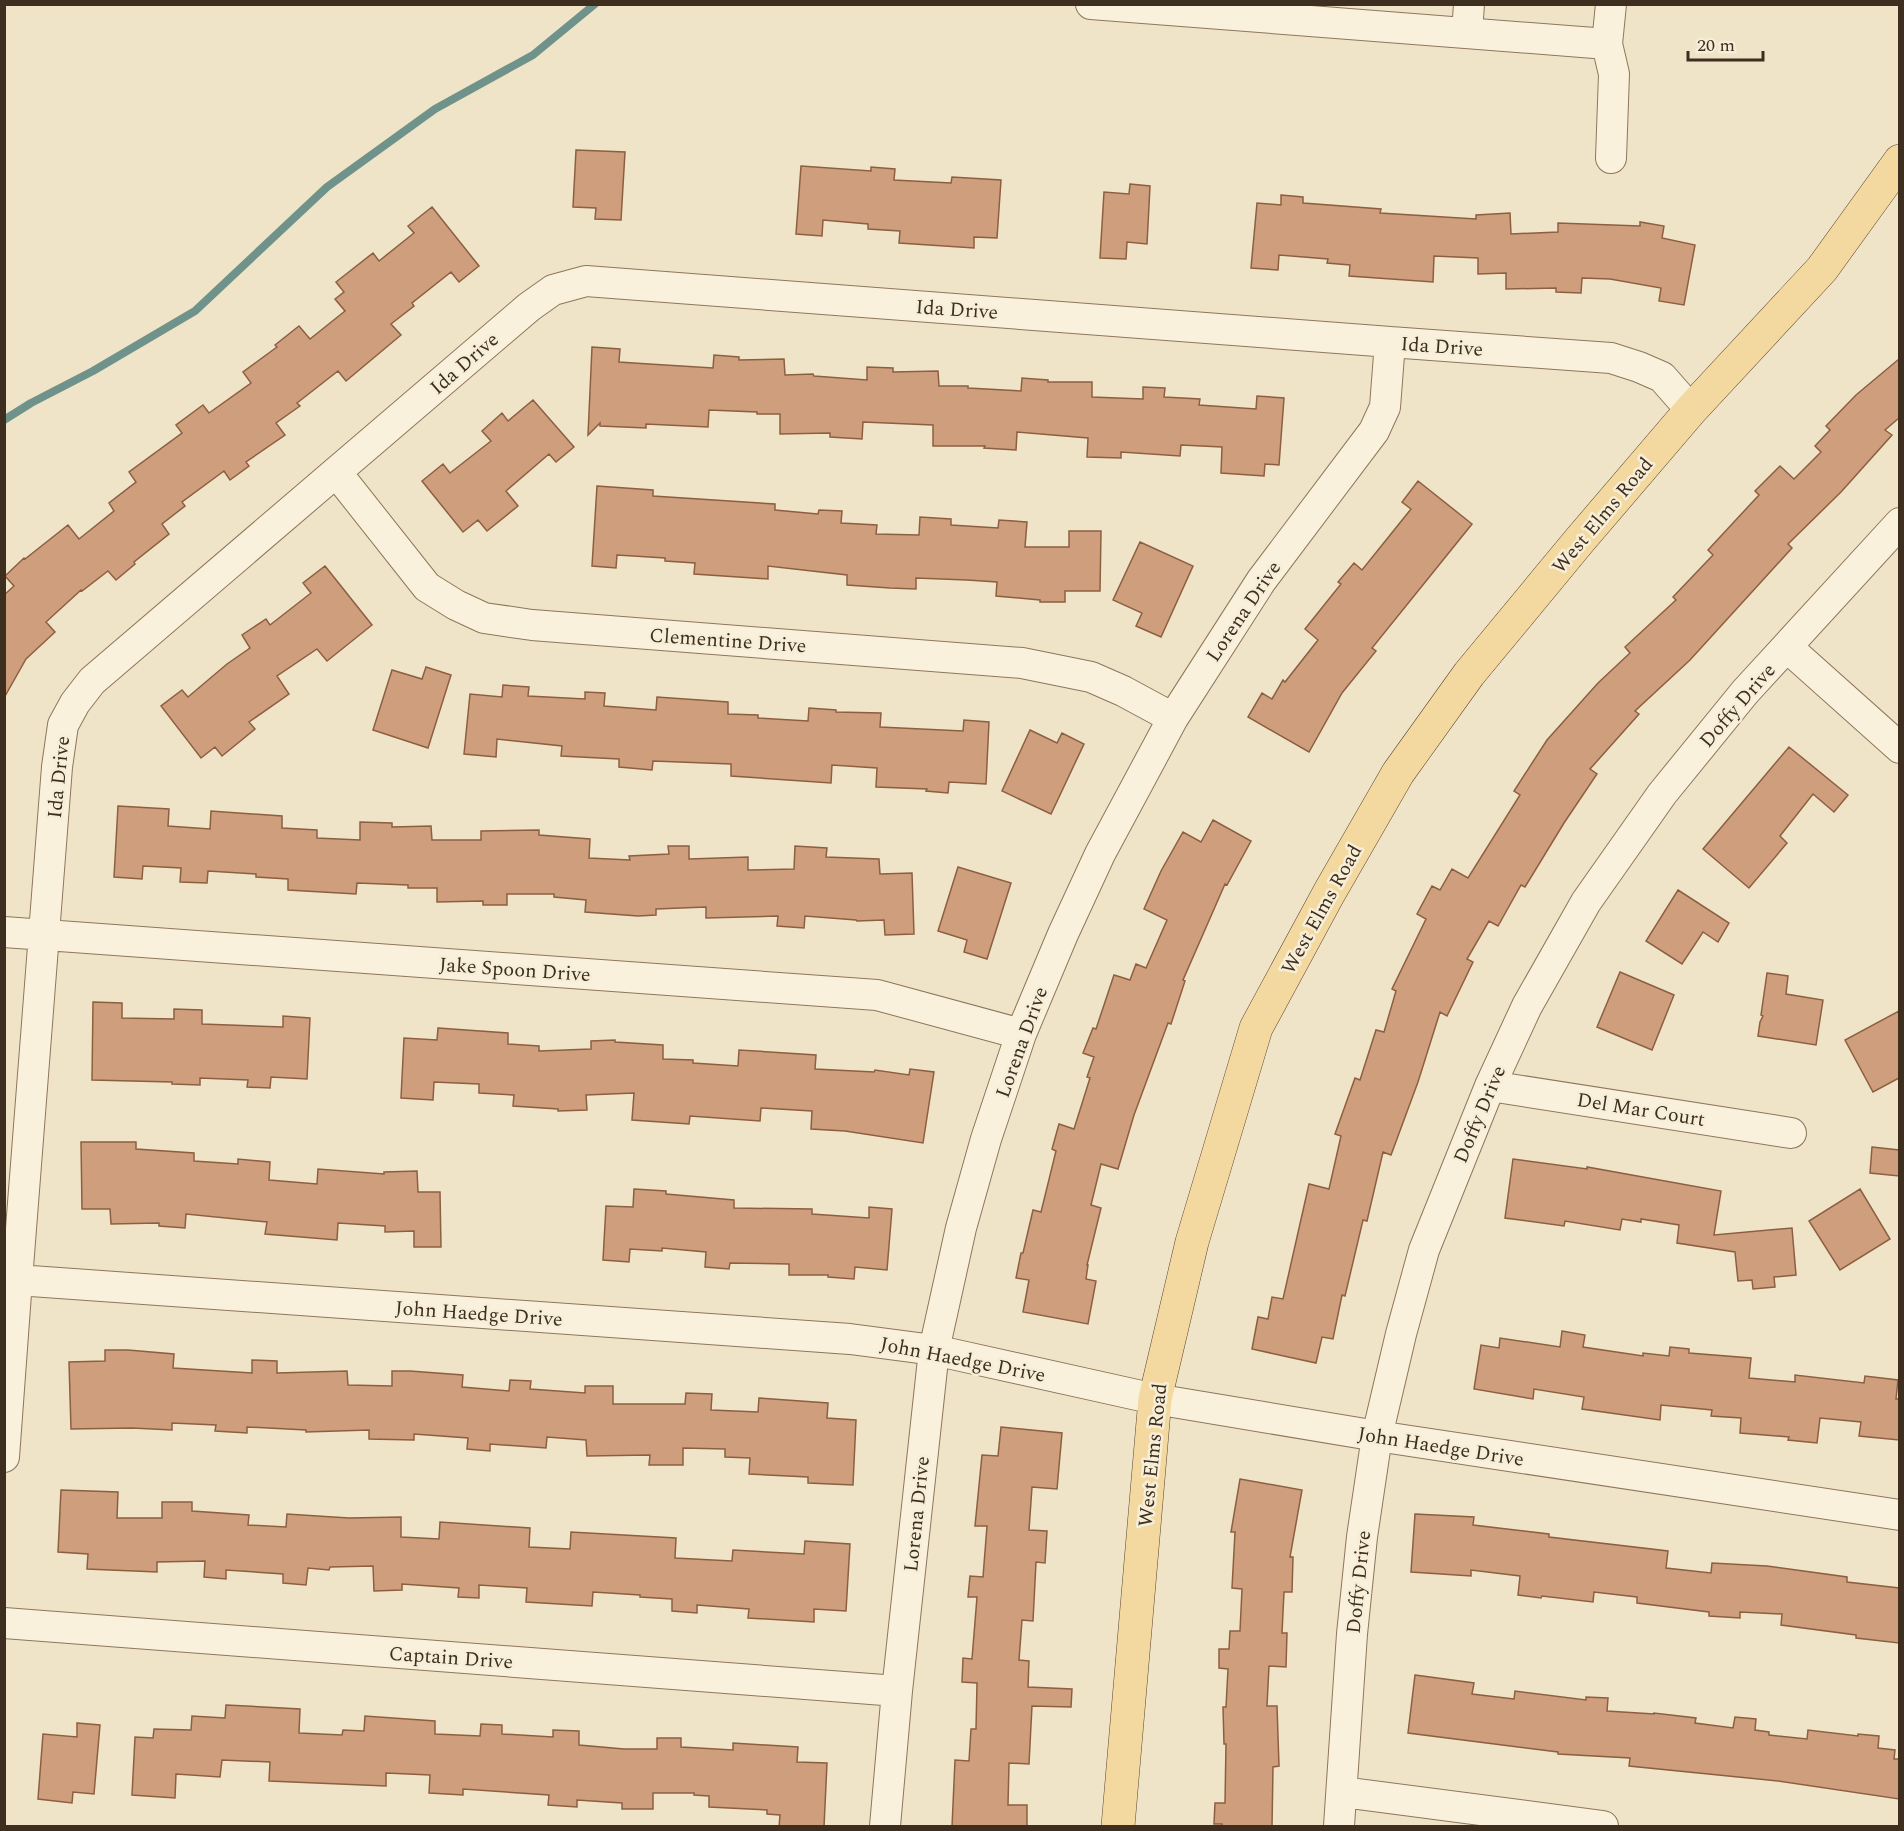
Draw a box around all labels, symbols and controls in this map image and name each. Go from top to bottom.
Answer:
scale bar [1688,24,1763,62]
text: 20 m [1697,32,1735,59]
street label: Ida Drive [915,292,999,328]
street label: Ida Drive [424,325,506,402]
street label: Ida Drive [1400,329,1484,365]
street label: West Elms Road [1545,451,1661,581]
street label: Lorena Drive [1199,555,1289,668]
street label: Clementine Drive [648,621,807,661]
street label: Doffy Drive [1692,657,1783,755]
street label: Ida Drive [40,734,78,820]
street label: West Elms Road [1274,839,1370,980]
street label: Jake Spoon Drive [438,950,592,990]
street label: Lorena Drive [988,983,1056,1102]
street label: Doffy Drive [1446,1061,1514,1168]
street label: Del Mar Court [1575,1085,1707,1135]
street label: John Haedge Drive [394,1293,564,1335]
street label: John Haedge Drive [878,1329,1048,1391]
street label: West Elms Road [1131,1382,1175,1528]
street label: John Haedge Drive [1356,1419,1526,1475]
street label: Lorena Drive [896,1455,938,1574]
street label: Doffy Drive [1339,1529,1379,1635]
street label: Captain Drive [388,1639,514,1677]

